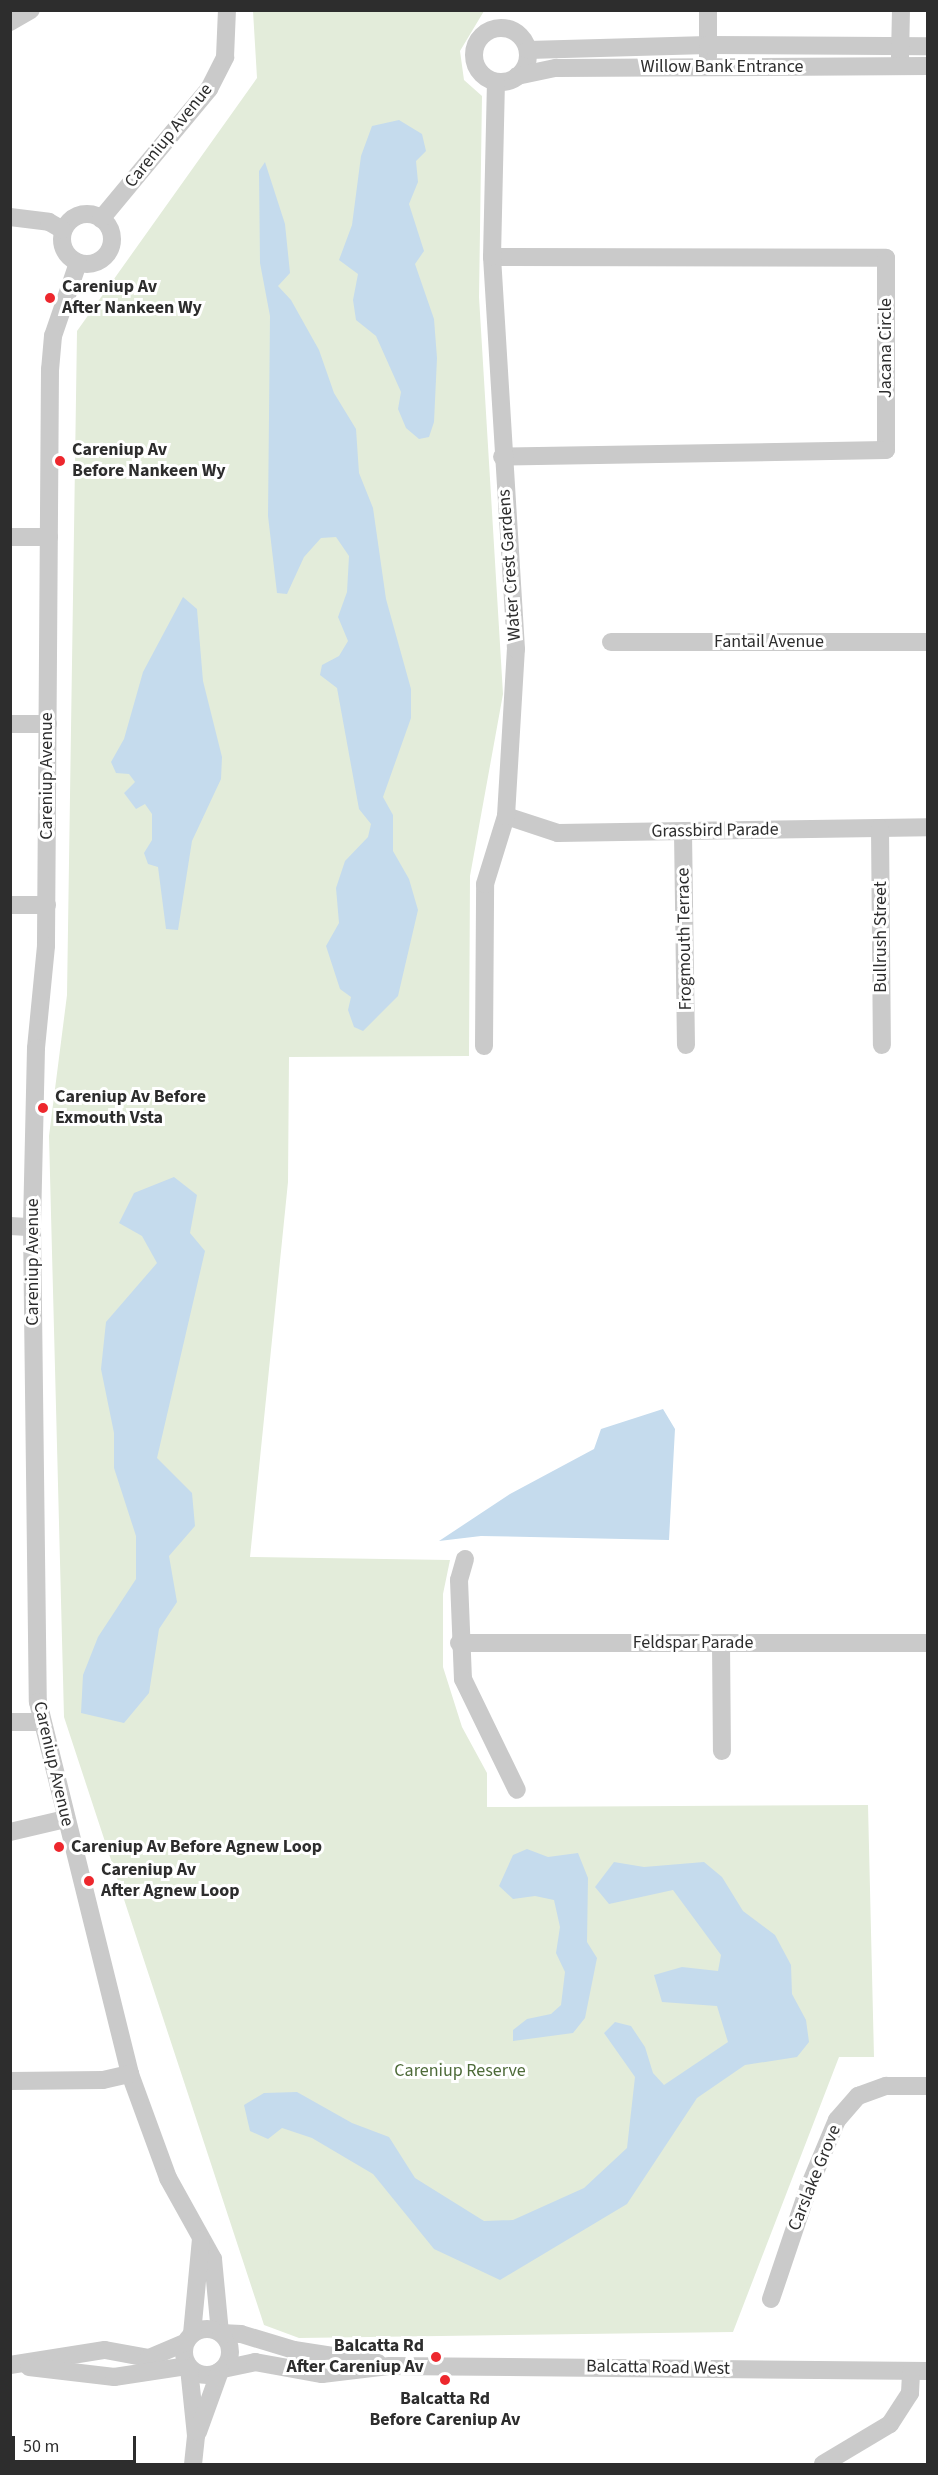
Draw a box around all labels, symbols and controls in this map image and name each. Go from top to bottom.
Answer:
street label: Willow Bank Entrance [641,56,803,78]
street label: Careniup Avenue [120,80,218,192]
place label: Careniup Av After Nankeen Wy [62,277,202,320]
marker: Careniup Av After Nankeen Wy [43,291,57,305]
street label: Jacana Circle [875,298,897,398]
place label: Careniup Av Before Nankeen Wy [72,440,226,482]
marker: Careniup Av Before Nankeen Wy [53,454,67,468]
street label: Water Crest Gardens [494,488,526,642]
street label: Fantail Avenue [714,631,824,653]
street label: Careniup Avenue [36,712,58,840]
street label: Grassbird Parade [651,819,779,843]
street label: Frogmouth Terrace [673,867,697,1011]
street label: Bullrush Street [870,881,892,993]
place label: Careniup Av Before Exmouth Vsta [55,1087,206,1130]
marker: Careniup Av Before Exmouth Vsta [36,1101,50,1115]
street label: Careniup Avenue [22,1198,44,1326]
street label: Feldspar Parade [633,1632,753,1654]
street label: Careniup Avenue [28,1699,78,1829]
place label: Careniup Av Before Agnew Loop [71,1836,322,1858]
marker: Careniup Av Before Agnew Loop [52,1840,66,1854]
place label: Careniup Av After Agnew Loop [101,1860,240,1902]
marker: Careniup Av After Agnew Loop [82,1874,96,1888]
park label: Careniup Reserve [394,2060,526,2082]
street label: Carslake Grove [784,2122,846,2234]
place label: Balcatta Rd After Careniup Av [287,2336,424,2378]
marker: Balcatta Rd After Careniup Av [429,2350,443,2364]
street label: Balcatta Road West [586,2356,730,2380]
marker: Balcatta Rd Before Careniup Av [438,2373,452,2387]
place label: Balcatta Rd Before Careniup Av [369,2389,521,2432]
scale bar [15,2424,140,2462]
text: 50 m [23,2434,59,2459]

